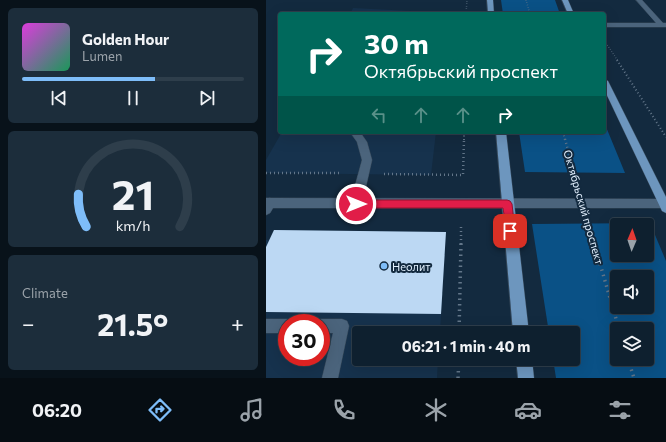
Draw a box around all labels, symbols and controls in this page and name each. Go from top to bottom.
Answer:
text: 30 m [364,26,429,60]
icon: right [298,28,350,80]
text: Golden Hour [82,30,169,48]
text: Lumen [82,48,122,64]
text: Октябрьский проспект [364,60,558,82]
icon: previous [48,87,70,109]
icon: pause [122,87,144,109]
icon: next [196,87,218,109]
icon: left [368,104,390,126]
icon: ahead [410,104,432,126]
icon: ahead [452,104,474,126]
icon: right [494,104,516,126]
street label: Октябрьский проспект [561,148,607,266]
text: 21 [112,168,154,219]
position arrow [335,183,377,225]
pin [493,214,527,248]
text: km/h [116,216,150,234]
north arrow [610,218,654,262]
map controls [610,218,654,366]
icon: arrive [499,220,521,242]
place label: Неолит [392,260,430,273]
marker: Неолит [379,261,389,271]
button: sound [610,270,654,314]
text: Climate [22,285,68,301]
text: 21.5° [97,305,168,342]
text: − [22,310,35,337]
text: + [231,310,244,337]
speed limit sign: 30 [278,314,330,366]
button: layers [610,322,654,366]
text: 06:21 · 1 min · 40 m [402,337,530,355]
icon: directions [146,396,174,424]
icon: music [238,396,266,424]
icon: phone [330,396,358,424]
icon: climate [422,396,450,424]
icon: car [514,396,542,424]
icon: filters [606,396,634,424]
text: 06:20 [32,399,82,421]

